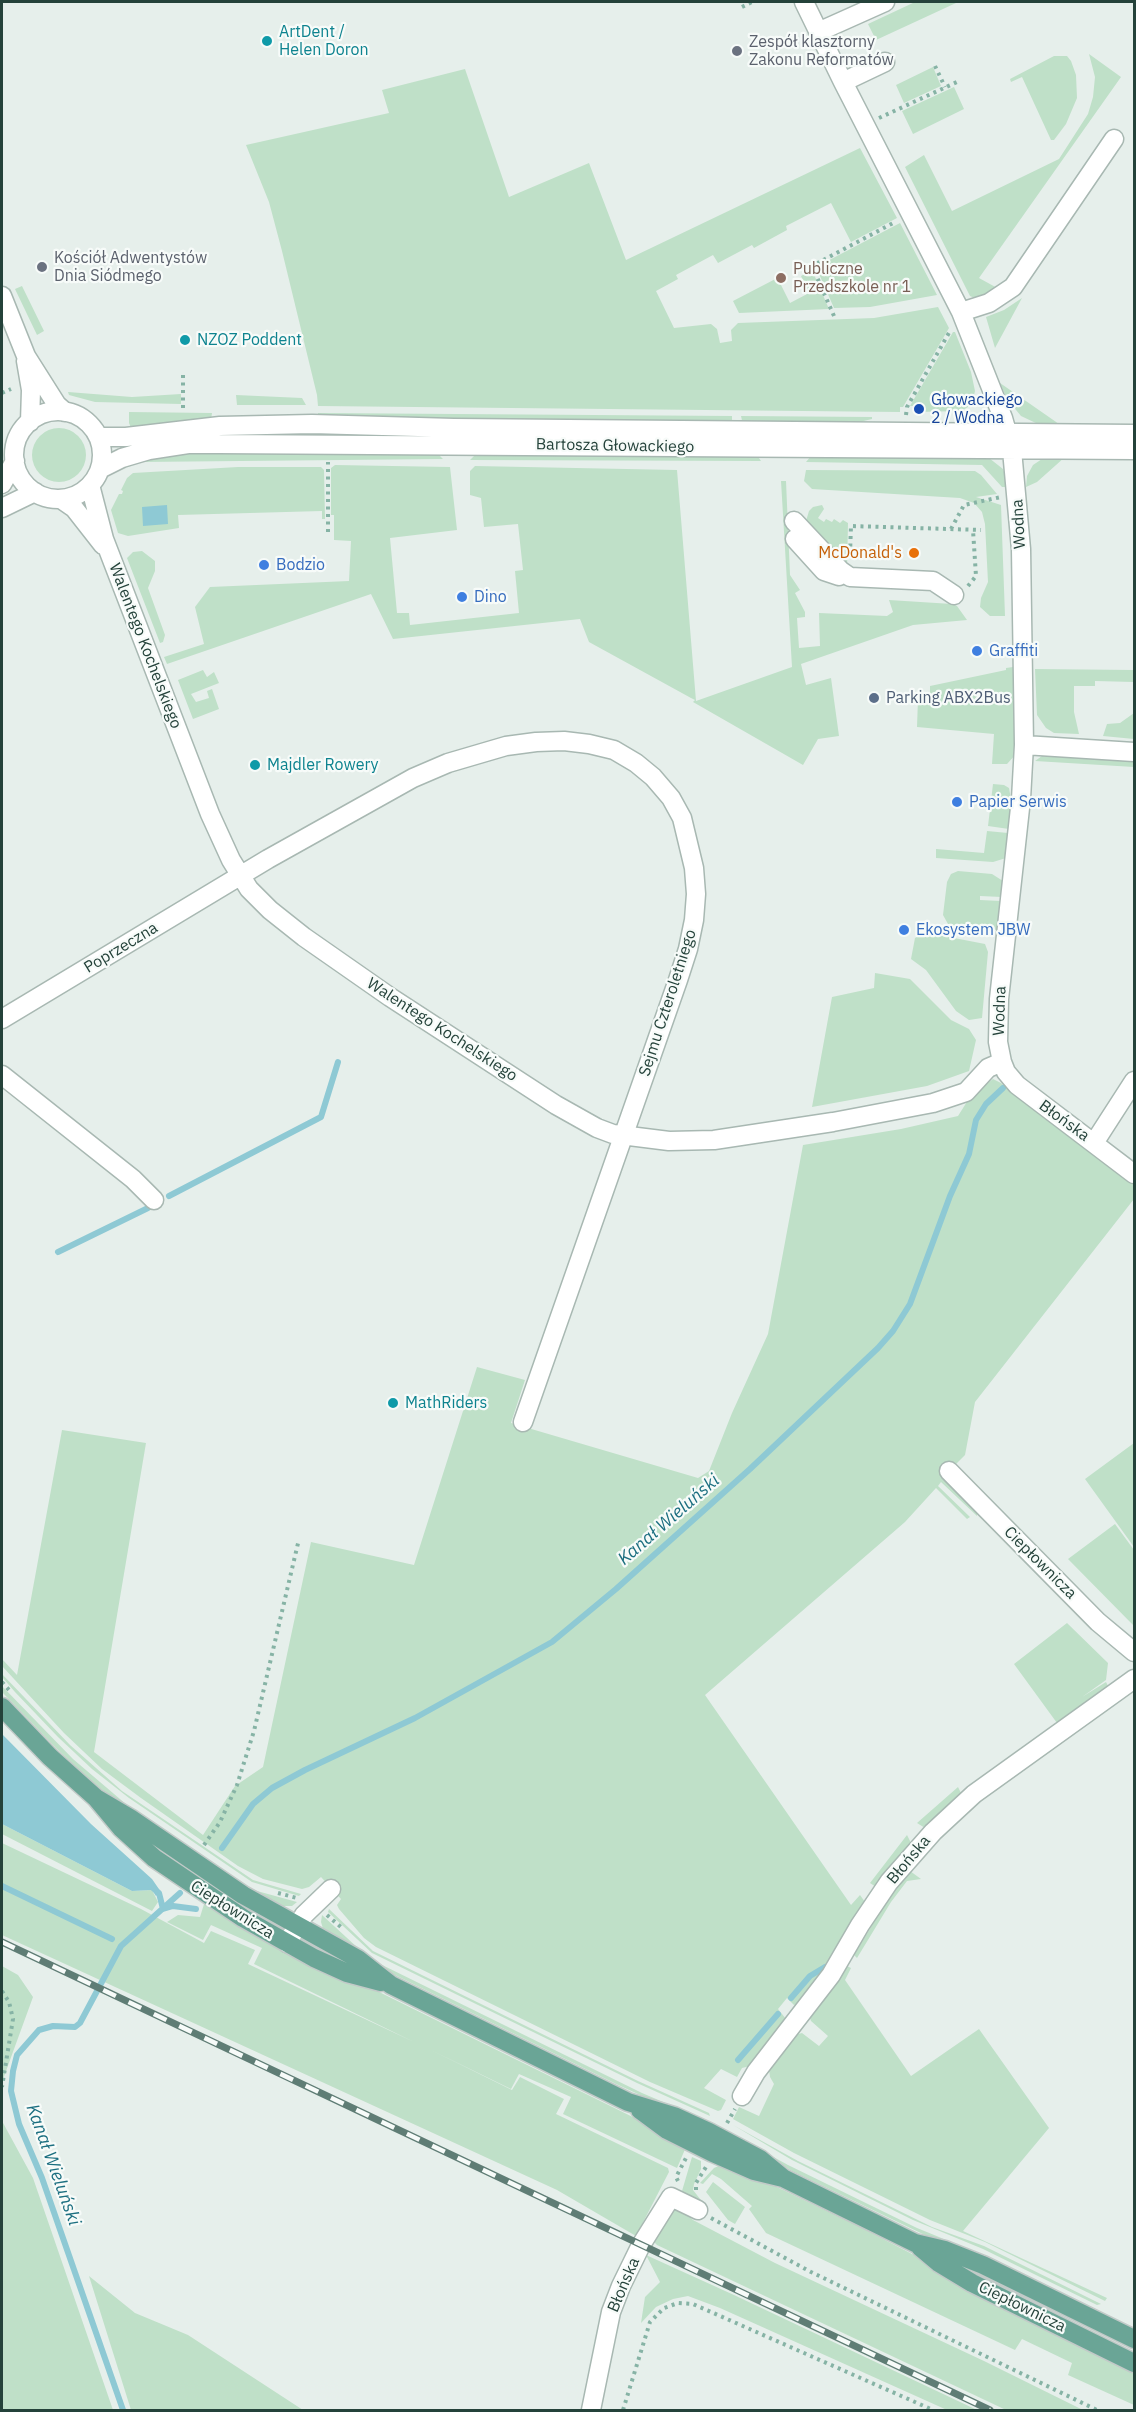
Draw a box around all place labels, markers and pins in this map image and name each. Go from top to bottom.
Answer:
place label: ArtDent / Helen Doron [279,22,369,60]
place label: Zespół klasztorny Zakonu Reformatów [749,32,894,70]
marker: ArtDent / Helen Doron [260,34,274,48]
marker: Zespół klasztorny Zakonu Reformatów [730,44,744,58]
place label: Kościół Adwentystów Dnia Siódmego [54,248,207,286]
place label: Publiczne Przedszkole nr 1 [793,259,911,297]
marker: Kościół Adwentystów Dnia Siódmego [35,260,49,274]
marker: Publiczne Przedszkole nr 1 [774,271,788,285]
place label: NZOZ Poddent [197,330,302,350]
marker: NZOZ Poddent [178,333,192,347]
place label: Głowackiego 2 / Wodna [931,390,1023,428]
marker: Głowackiego 2 / Wodna [912,402,926,416]
place label: McDonald's [818,543,902,563]
marker: McDonald's [907,546,921,560]
place label: Bodzio [276,555,325,575]
marker: Bodzio [257,558,271,572]
place label: Dino [474,587,507,607]
marker: Dino [455,590,469,604]
place label: Graffiti [989,641,1038,661]
marker: Graffiti [970,644,984,658]
place label: Parking ABX2Bus [886,688,1011,708]
marker: Parking ABX2Bus [867,691,881,705]
place label: Majdler Rowery [267,755,378,775]
marker: Majdler Rowery [248,758,262,772]
place label: Papier Serwis [969,792,1067,812]
marker: Papier Serwis [950,795,964,809]
place label: Ekosystem JBW [916,920,1030,940]
marker: Ekosystem JBW [897,923,911,937]
place label: MathRiders [405,1393,487,1413]
marker: MathRiders [386,1396,400,1410]

